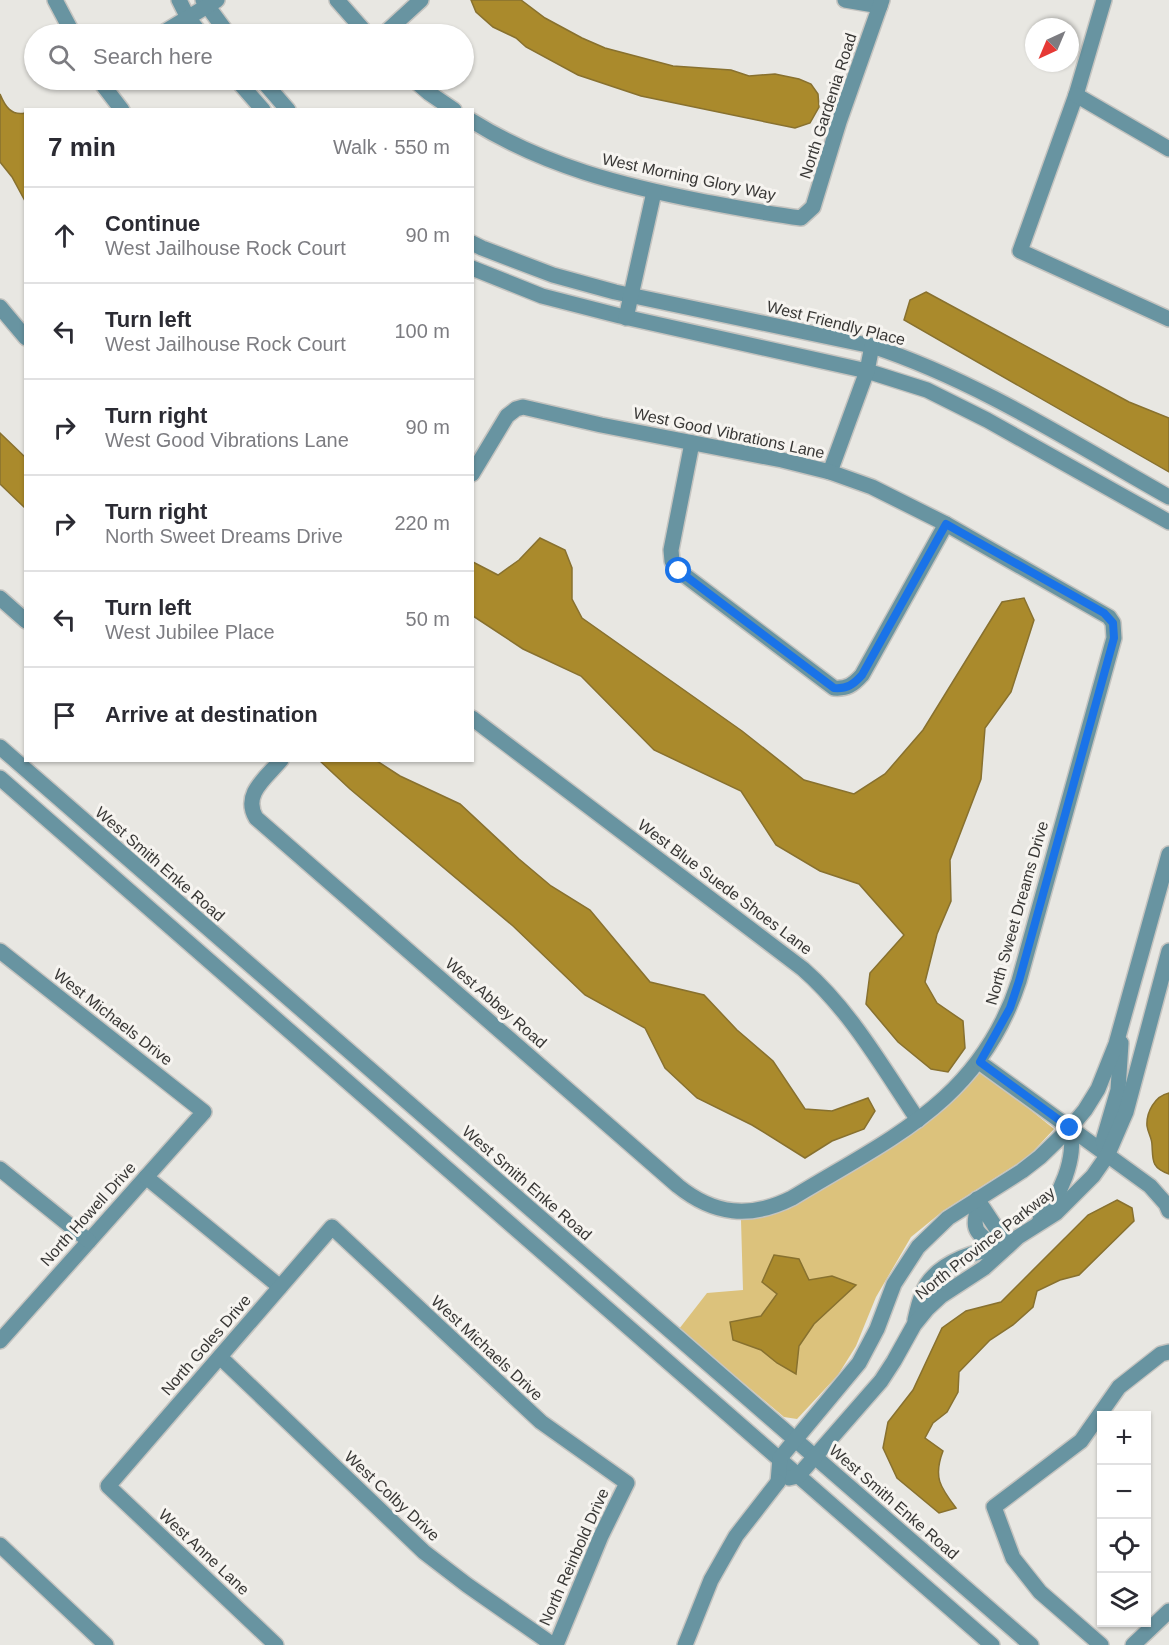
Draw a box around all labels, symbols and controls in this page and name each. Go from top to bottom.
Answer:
north arrow [1025,18,1079,72]
search box [24,24,474,90]
street label: North Gardenia Road [796,31,860,181]
icon: search [45,41,78,74]
text: Search here [93,44,213,69]
text: 7 min [48,132,116,162]
text: Walk · 550 m [333,136,450,158]
street label: West Morning Glory Way [601,150,777,204]
text: Continue [105,211,200,236]
icon: ahead [48,219,81,252]
text: 90 m [406,224,450,246]
text: West Jailhouse Rock Court [105,237,346,259]
street label: West Friendly Place [765,298,907,348]
text: Turn left [105,307,191,332]
icon: left [48,315,81,348]
text: 100 m [394,320,450,342]
text: West Jailhouse Rock Court [105,333,346,355]
text: Turn right [105,403,207,428]
street label: West Good Vibrations Lane [632,404,826,462]
icon: right [48,411,81,444]
text: 90 m [406,416,450,438]
text: West Good Vibrations Lane [105,429,349,451]
text: Turn right [105,499,207,524]
icon: right [48,507,81,540]
text: 220 m [394,512,450,534]
text: North Sweet Dreams Drive [105,525,343,547]
route start [665,557,691,583]
text: Turn left [105,595,191,620]
icon: left [48,603,81,636]
text: 50 m [406,608,450,630]
text: West Jubilee Place [105,621,275,643]
icon: arrive [48,699,81,732]
text: Arrive at destination [105,702,318,727]
street label: West Smith Enke Road [92,803,228,925]
street label: West Blue Suede Shoes Lane [635,816,815,958]
street label: North Sweet Dreams Drive [983,819,1051,1007]
street label: West Abbey Road [442,955,550,1051]
street label: West Michaels Drive [50,966,176,1069]
route end [1056,1114,1082,1140]
street label: West Smith Enke Road [459,1122,595,1244]
street label: North Howell Drive [37,1159,139,1269]
street label: North Province Parkway [912,1183,1058,1303]
street label: North Goles Drive [158,1291,254,1399]
street label: West Michaels Drive [428,1292,546,1404]
map controls [1097,1411,1151,1627]
button: + [1097,1411,1151,1465]
street label: West Smith Enke Road [826,1441,962,1563]
street label: West Colby Drive [341,1448,443,1544]
button: − [1097,1465,1151,1519]
street label: North Reinbold Drive [536,1486,612,1628]
street label: West Anne Lane [155,1506,253,1598]
button: locate [1097,1519,1151,1573]
button: layers [1097,1573,1151,1627]

